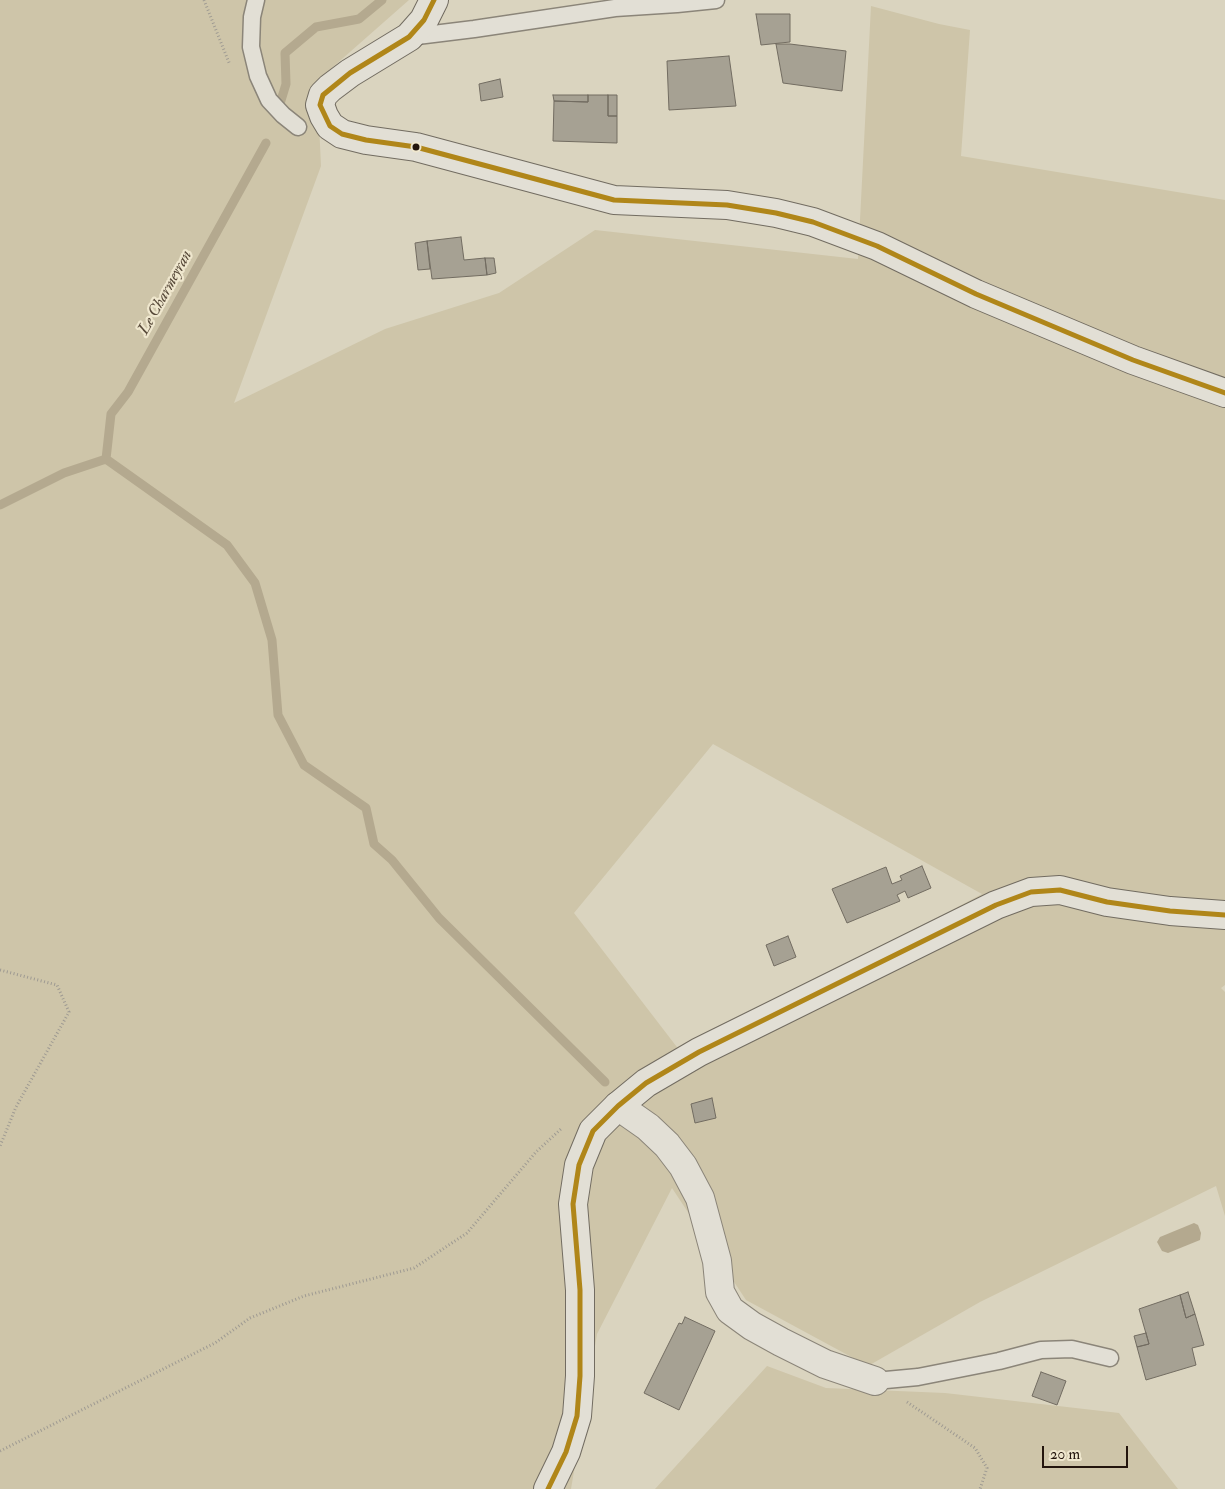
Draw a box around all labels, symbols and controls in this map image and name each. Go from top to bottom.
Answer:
unlabelled marker [411,142,421,152]
water label: Le Charmeyran [135,247,197,339]
scale bar [1045,1436,1131,1468]
text: 20 m [1050,1445,1080,1464]

